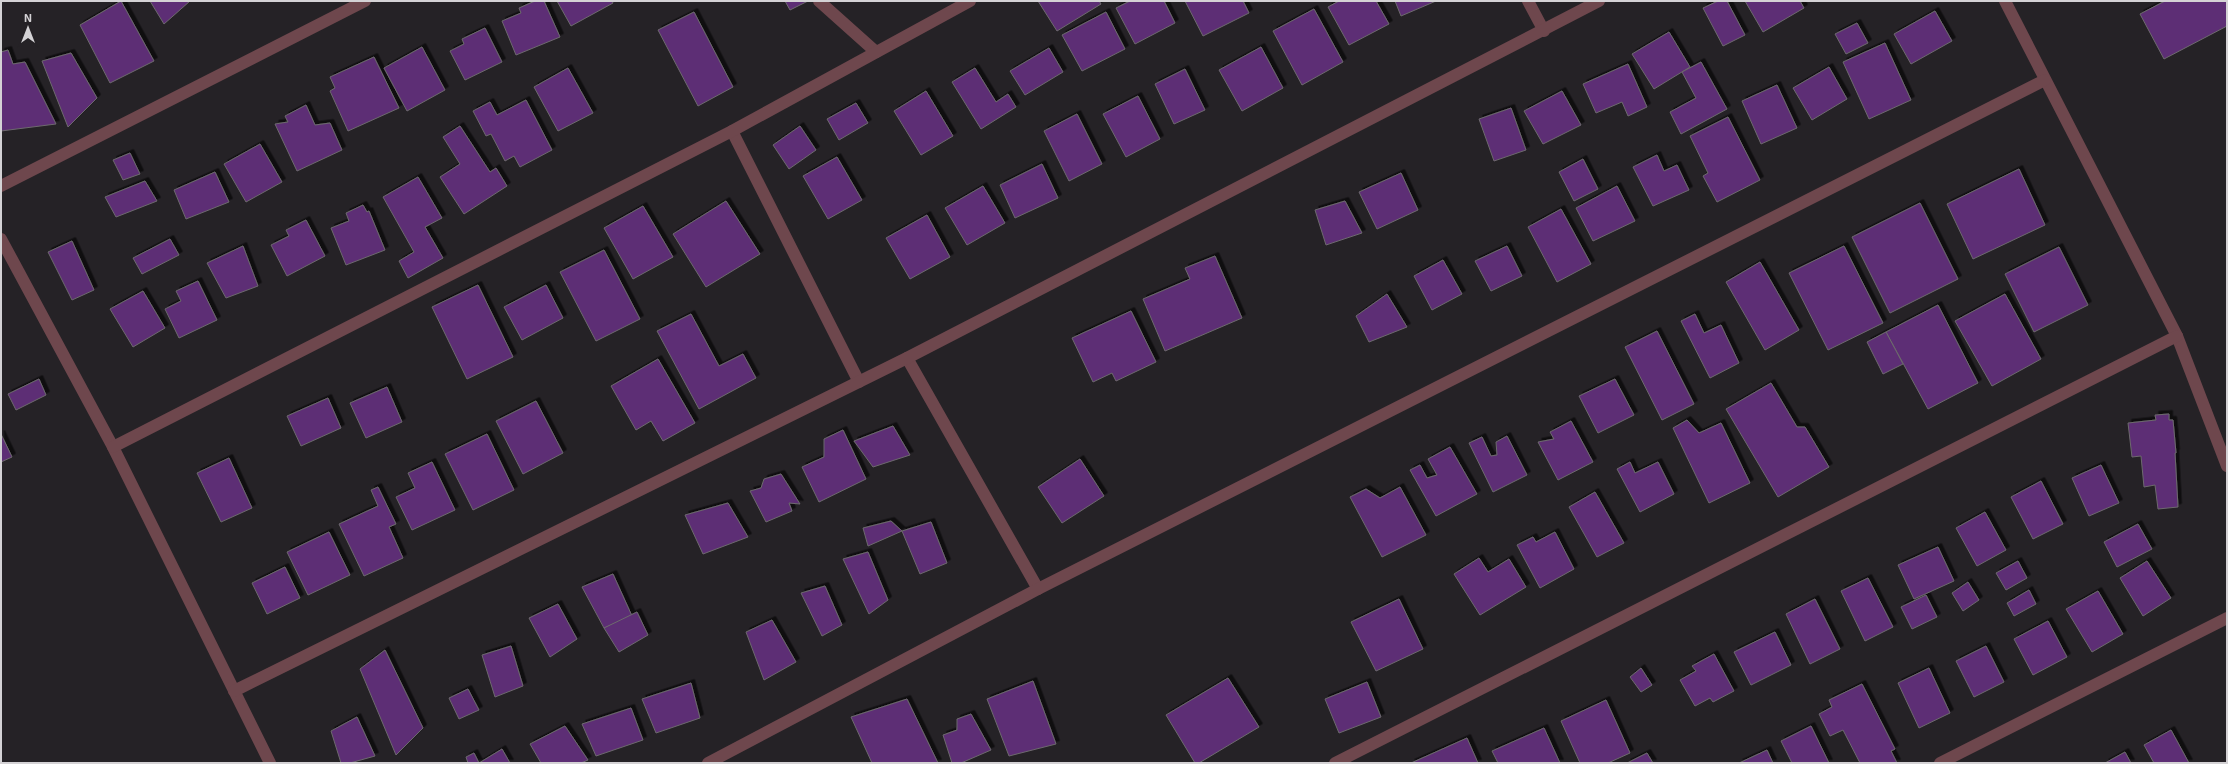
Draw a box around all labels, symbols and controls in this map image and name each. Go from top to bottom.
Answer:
north arrow [8,8,48,48]
text: N [24,11,32,24]

